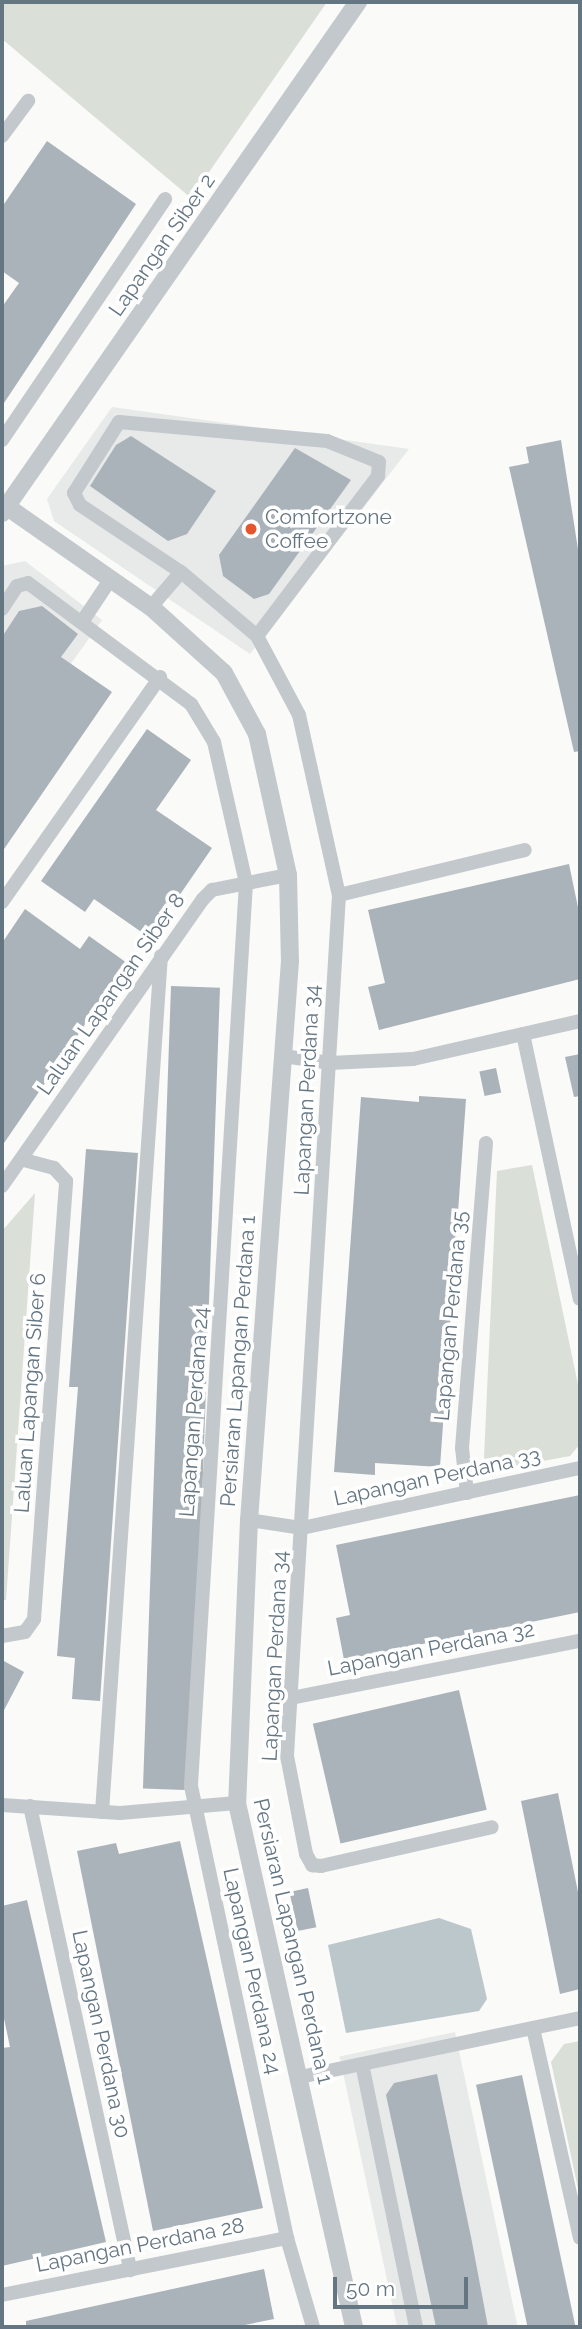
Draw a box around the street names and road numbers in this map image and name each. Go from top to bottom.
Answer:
street label: Lapangan Siber 2 [103,169,221,321]
street label: Laluan Lapangan Siber 8 [32,888,190,1100]
street label: Lapangan Perdana 34 [289,984,325,1196]
street label: Lapangan Perdana 35 [429,1210,473,1422]
street label: Persiaran Lapangan Perdana 1 [215,1214,261,1508]
street label: Laluan Lapangan Siber 6 [9,1272,51,1514]
street label: Lapangan Perdana 24 [174,1306,214,1518]
street label: Lapangan Perdana 33 [331,1443,543,1511]
street label: Lapangan Perdana 34 [257,1550,293,1762]
street label: Lapangan Perdana 32 [325,1617,537,1681]
street label: Persiaran Lapangan Perdana 1 [248,1796,338,2086]
street label: Lapangan Perdana 24 [218,1865,286,2077]
street label: Lapangan Perdana 30 [67,1928,135,2140]
street label: Lapangan Perdana 28 [34,2212,246,2278]

